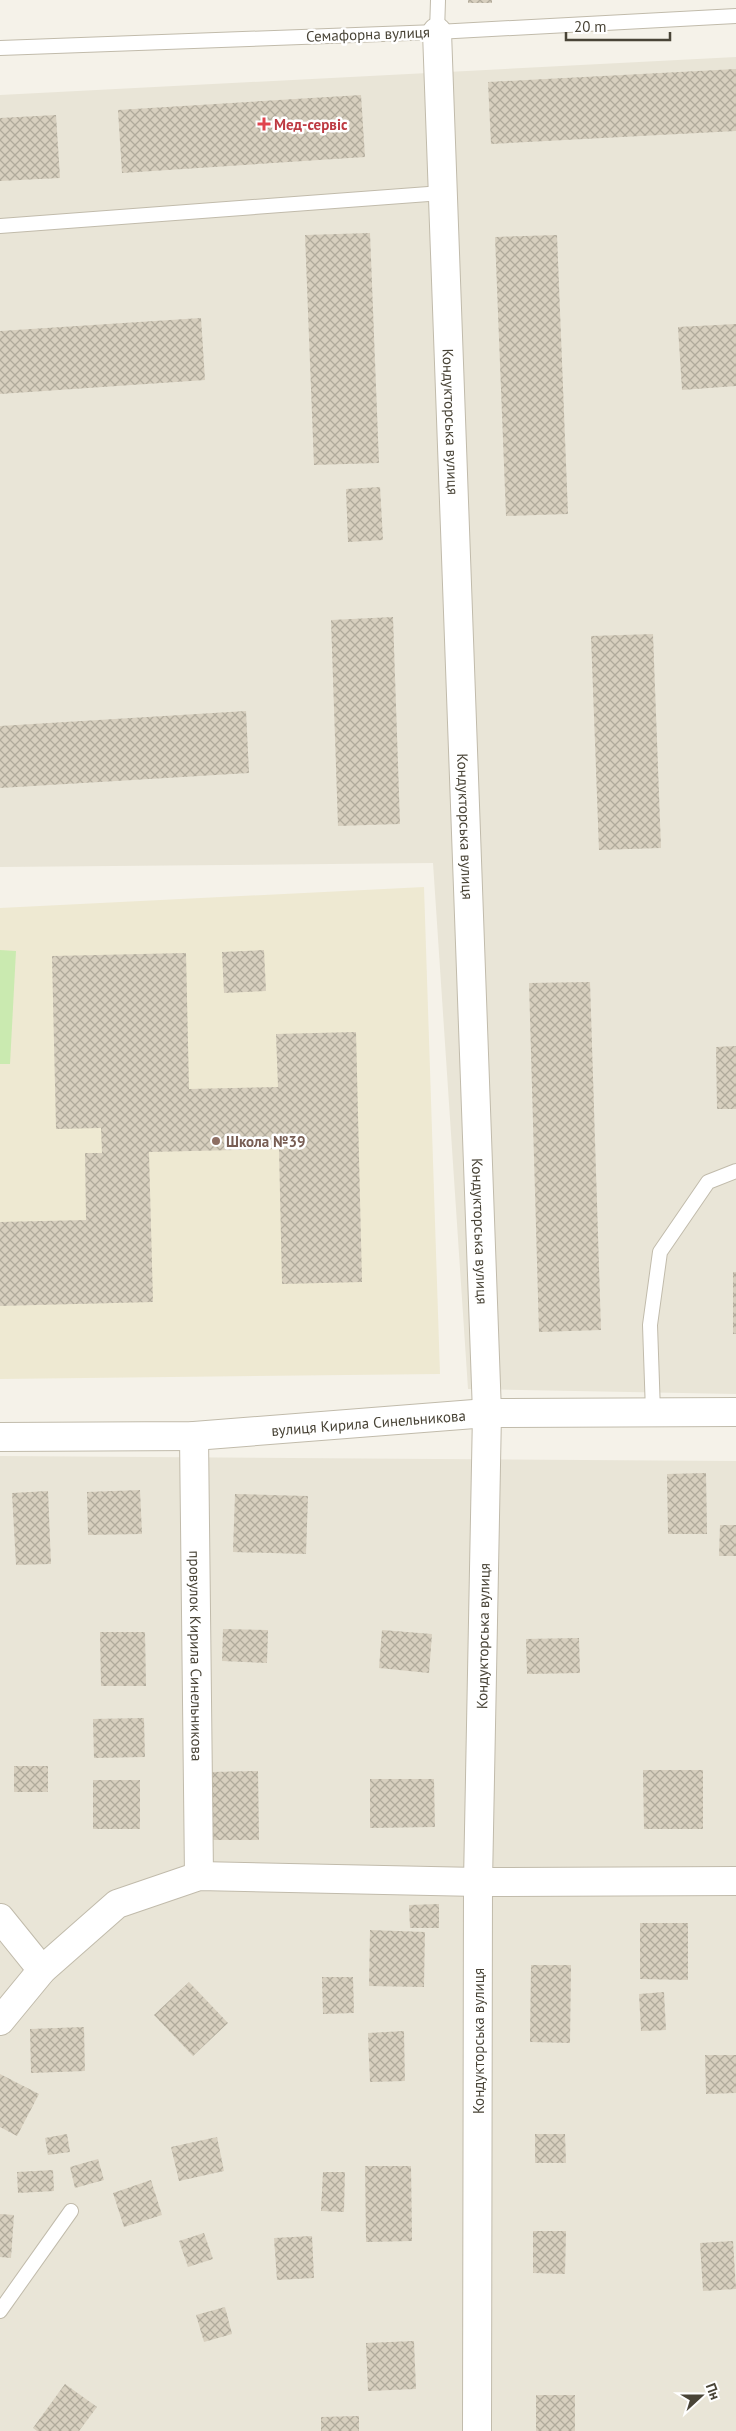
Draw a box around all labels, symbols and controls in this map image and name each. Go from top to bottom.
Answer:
scale bar [566,10,670,42]
text: 20 m [574,17,607,36]
street label: Семафорна вулиця [306,22,430,46]
place label: Мед-сервіс [274,115,348,134]
marker: Мед-сервіс [258,118,270,130]
street label: Кондукторська вулиця [439,348,463,495]
street label: Кондукторська вулиця [454,753,478,900]
place label: Школа №39 [226,1132,306,1151]
marker: Школа №39 [210,1135,222,1147]
street label: Кондукторська вулиця [468,1158,493,1305]
street label: вулиця Кирила Синельникова [270,1405,466,1439]
street label: провулок Кирила Синельникова [186,1550,207,1762]
street label: Кондукторська вулиця [472,1563,494,1709]
street label: Кондукторська вулиця [469,1968,488,2114]
north arrow [676,2371,726,2421]
text: Пн [702,2380,724,2402]

